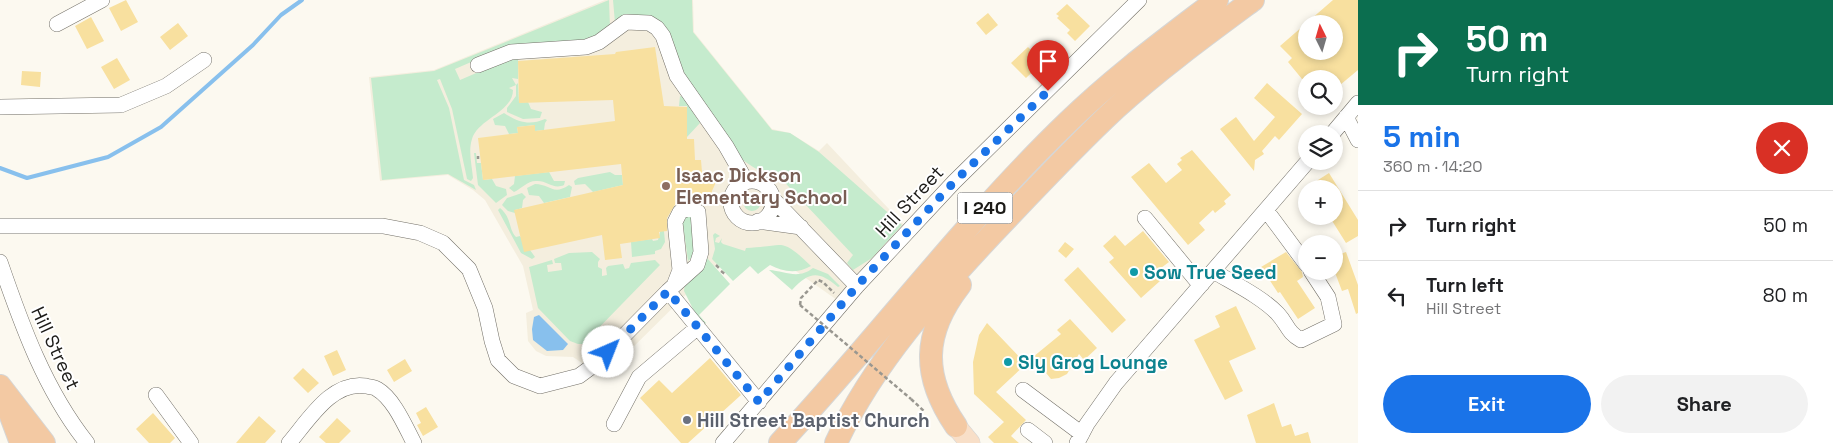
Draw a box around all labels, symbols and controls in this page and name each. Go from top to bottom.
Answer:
north arrow [1298,15,1342,60]
map controls [1298,15,1343,280]
text: 50 m [1466,17,1548,61]
icon: right [1383,20,1448,85]
pin [1027,40,1069,91]
icon: arrive [1034,47,1062,75]
text: Turn right [1466,60,1569,88]
button: search [1298,70,1343,115]
text: 5 min [1383,117,1461,156]
button: close [1756,122,1808,174]
button: layers [1298,125,1343,170]
text: 360 m · 14:20 [1383,156,1482,177]
street label: Hill Street [870,160,949,243]
place label: Isaac Dickson Elementary School [676,163,848,210]
marker: Isaac Dickson Elementary School [660,180,672,192]
button: + [1298,180,1343,225]
road number: I 240 [958,192,1012,224]
icon: right [1383,212,1411,240]
text: Turn right [1426,213,1516,238]
text: 50 m [1763,213,1808,238]
button: − [1298,235,1343,280]
place label: Sow True Seed [1144,260,1277,285]
marker: Sow True Seed [1128,266,1140,278]
text: Turn left [1426,273,1504,298]
icon: left [1383,282,1411,310]
text: 80 m [1763,283,1808,308]
text: Hill Street [1426,298,1501,319]
street label: Hill Street [25,302,86,394]
position arrow [581,325,633,377]
place label: Sly Grog Lounge [1018,350,1168,375]
marker: Sly Grog Lounge [1002,356,1014,368]
button: Exit [1383,375,1591,433]
button: Share [1601,375,1808,433]
place label: Hill Street Baptist Church [697,408,930,433]
marker: Hill Street Baptist Church [681,414,693,426]

